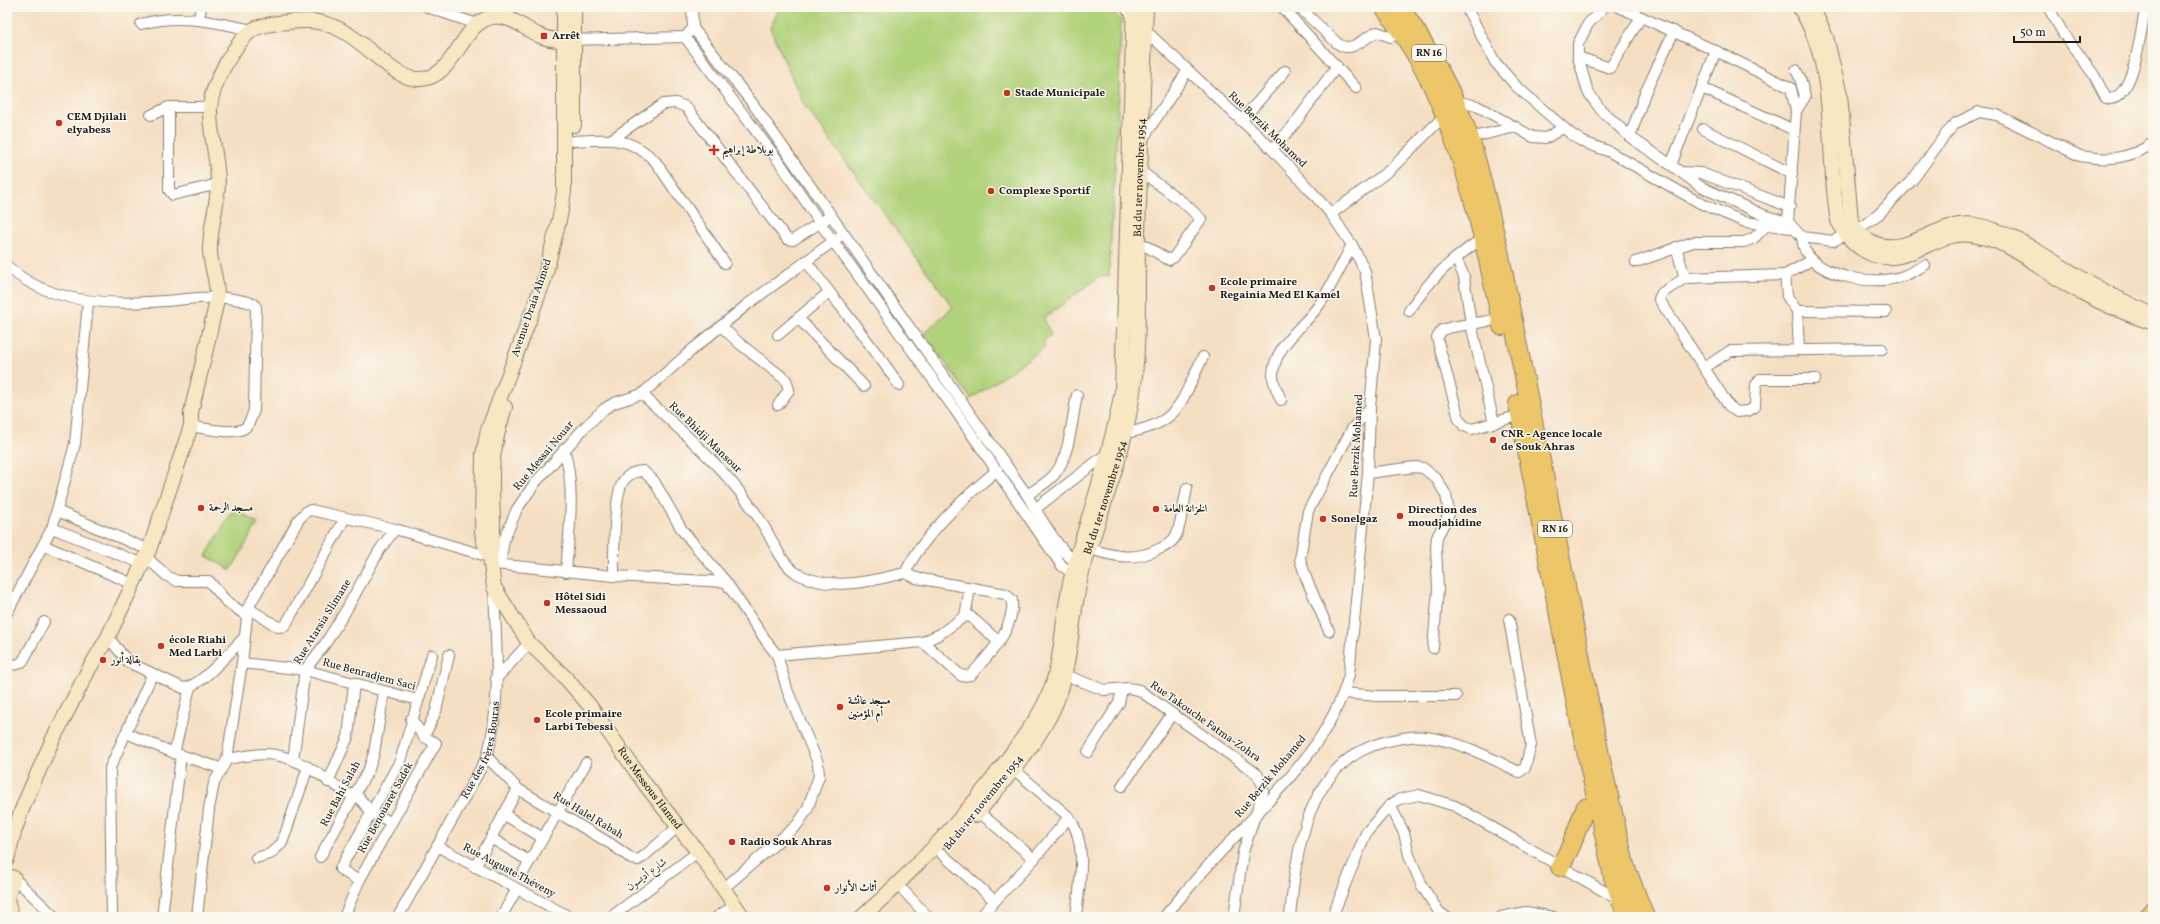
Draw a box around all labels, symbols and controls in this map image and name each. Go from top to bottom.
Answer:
scale bar [2014,18,2080,44]
text: 50 m [2020,25,2046,41]
place label: Arrêt [552,29,580,44]
marker: Arrêt [539,31,549,41]
road number: RN 16 [1412,45,1446,61]
place label: Stade Municipale [1015,86,1106,101]
marker: Stade Municipale [1002,88,1012,98]
street label: Rue Berzik Mohamed [1224,89,1310,171]
place label: CEM Djilali elyabess [67,110,127,138]
street label: Bd du 1er novembre 1954 [1130,117,1150,237]
marker: CEM Djilali elyabess [54,118,64,128]
place label: بوبلاطة إبراهيم [722,143,773,160]
marker: بوبلاطة إبراهيم [709,145,719,155]
place label: Complexe Sportif [999,184,1092,199]
marker: Complexe Sportif [986,186,996,196]
street label: Avenue Draia Ahmed [508,257,556,359]
place label: Ecole primaire Regainia Med El Kamel [1220,275,1340,303]
marker: Ecole primaire Regainia Med El Kamel [1207,283,1217,293]
street label: Rue Berzik Mohamed [1347,394,1367,498]
street label: Rue Bhidji Mansour [665,399,745,477]
street label: Rue Messai Nouar [510,418,578,494]
place label: CNR - Agence locale de Souk Ahras [1501,427,1603,455]
marker: CNR - Agence locale de Souk Ahras [1488,435,1498,445]
street label: Bd du 1er novembre 1954 [1080,438,1131,557]
place label: مسجد الرحمة [209,501,253,516]
place label: الخزانة العامة [1164,502,1207,517]
marker: مسجد الرحمة [196,503,206,513]
place label: Direction des moudjahidine [1408,503,1482,531]
marker: الخزانة العامة [1151,504,1161,514]
marker: Direction des moudjahidine [1395,511,1405,521]
place label: Sonelgaz [1331,512,1378,527]
marker: Sonelgaz [1318,514,1328,524]
road number: RN 16 [1538,521,1572,537]
street label: Rue Atarsia Slimane [291,576,355,668]
place label: Hôtel Sidi Messaoud [555,590,607,618]
marker: Hôtel Sidi Messaoud [542,598,552,608]
place label: école Riahi Med Larbi [169,633,226,661]
marker: école Riahi Med Larbi [156,641,166,651]
place label: بقالة أنور [109,651,141,668]
marker: بقالة أنور [98,655,108,665]
street label: Rue Benradjem Saci [321,655,417,695]
street label: Rue Takouche Fatma-Zohra [1147,678,1264,766]
place label: مسجد عائشة أم المؤمنين [848,694,891,723]
street label: Rue des frères Bouras [458,700,503,802]
marker: مسجد عائشة أم المؤمنين [835,702,845,712]
place label: Ecole primaire Larbi Tebessi [545,707,623,735]
marker: Ecole primaire Larbi Tebessi [532,715,542,725]
street label: Rue Berzik Mohamed [1232,732,1310,822]
street label: Rue Messous Hamed [614,744,685,833]
street label: Bd du 1er novembre 1954 [941,752,1028,854]
street label: Rue Bahi Salah [317,758,365,829]
street label: Rue Benouaret Sadek [355,760,417,856]
street label: Rue Halel Rabah [550,789,627,843]
place label: Radio Souk Ahras [740,835,832,850]
marker: Radio Souk Ahras [727,837,737,847]
street label: Rue Auguste Théveny [460,840,558,902]
street label: شارع أديسون [623,853,671,896]
place label: أثاث الأنوار [833,879,877,896]
marker: أثاث الأنوار [822,883,832,893]

